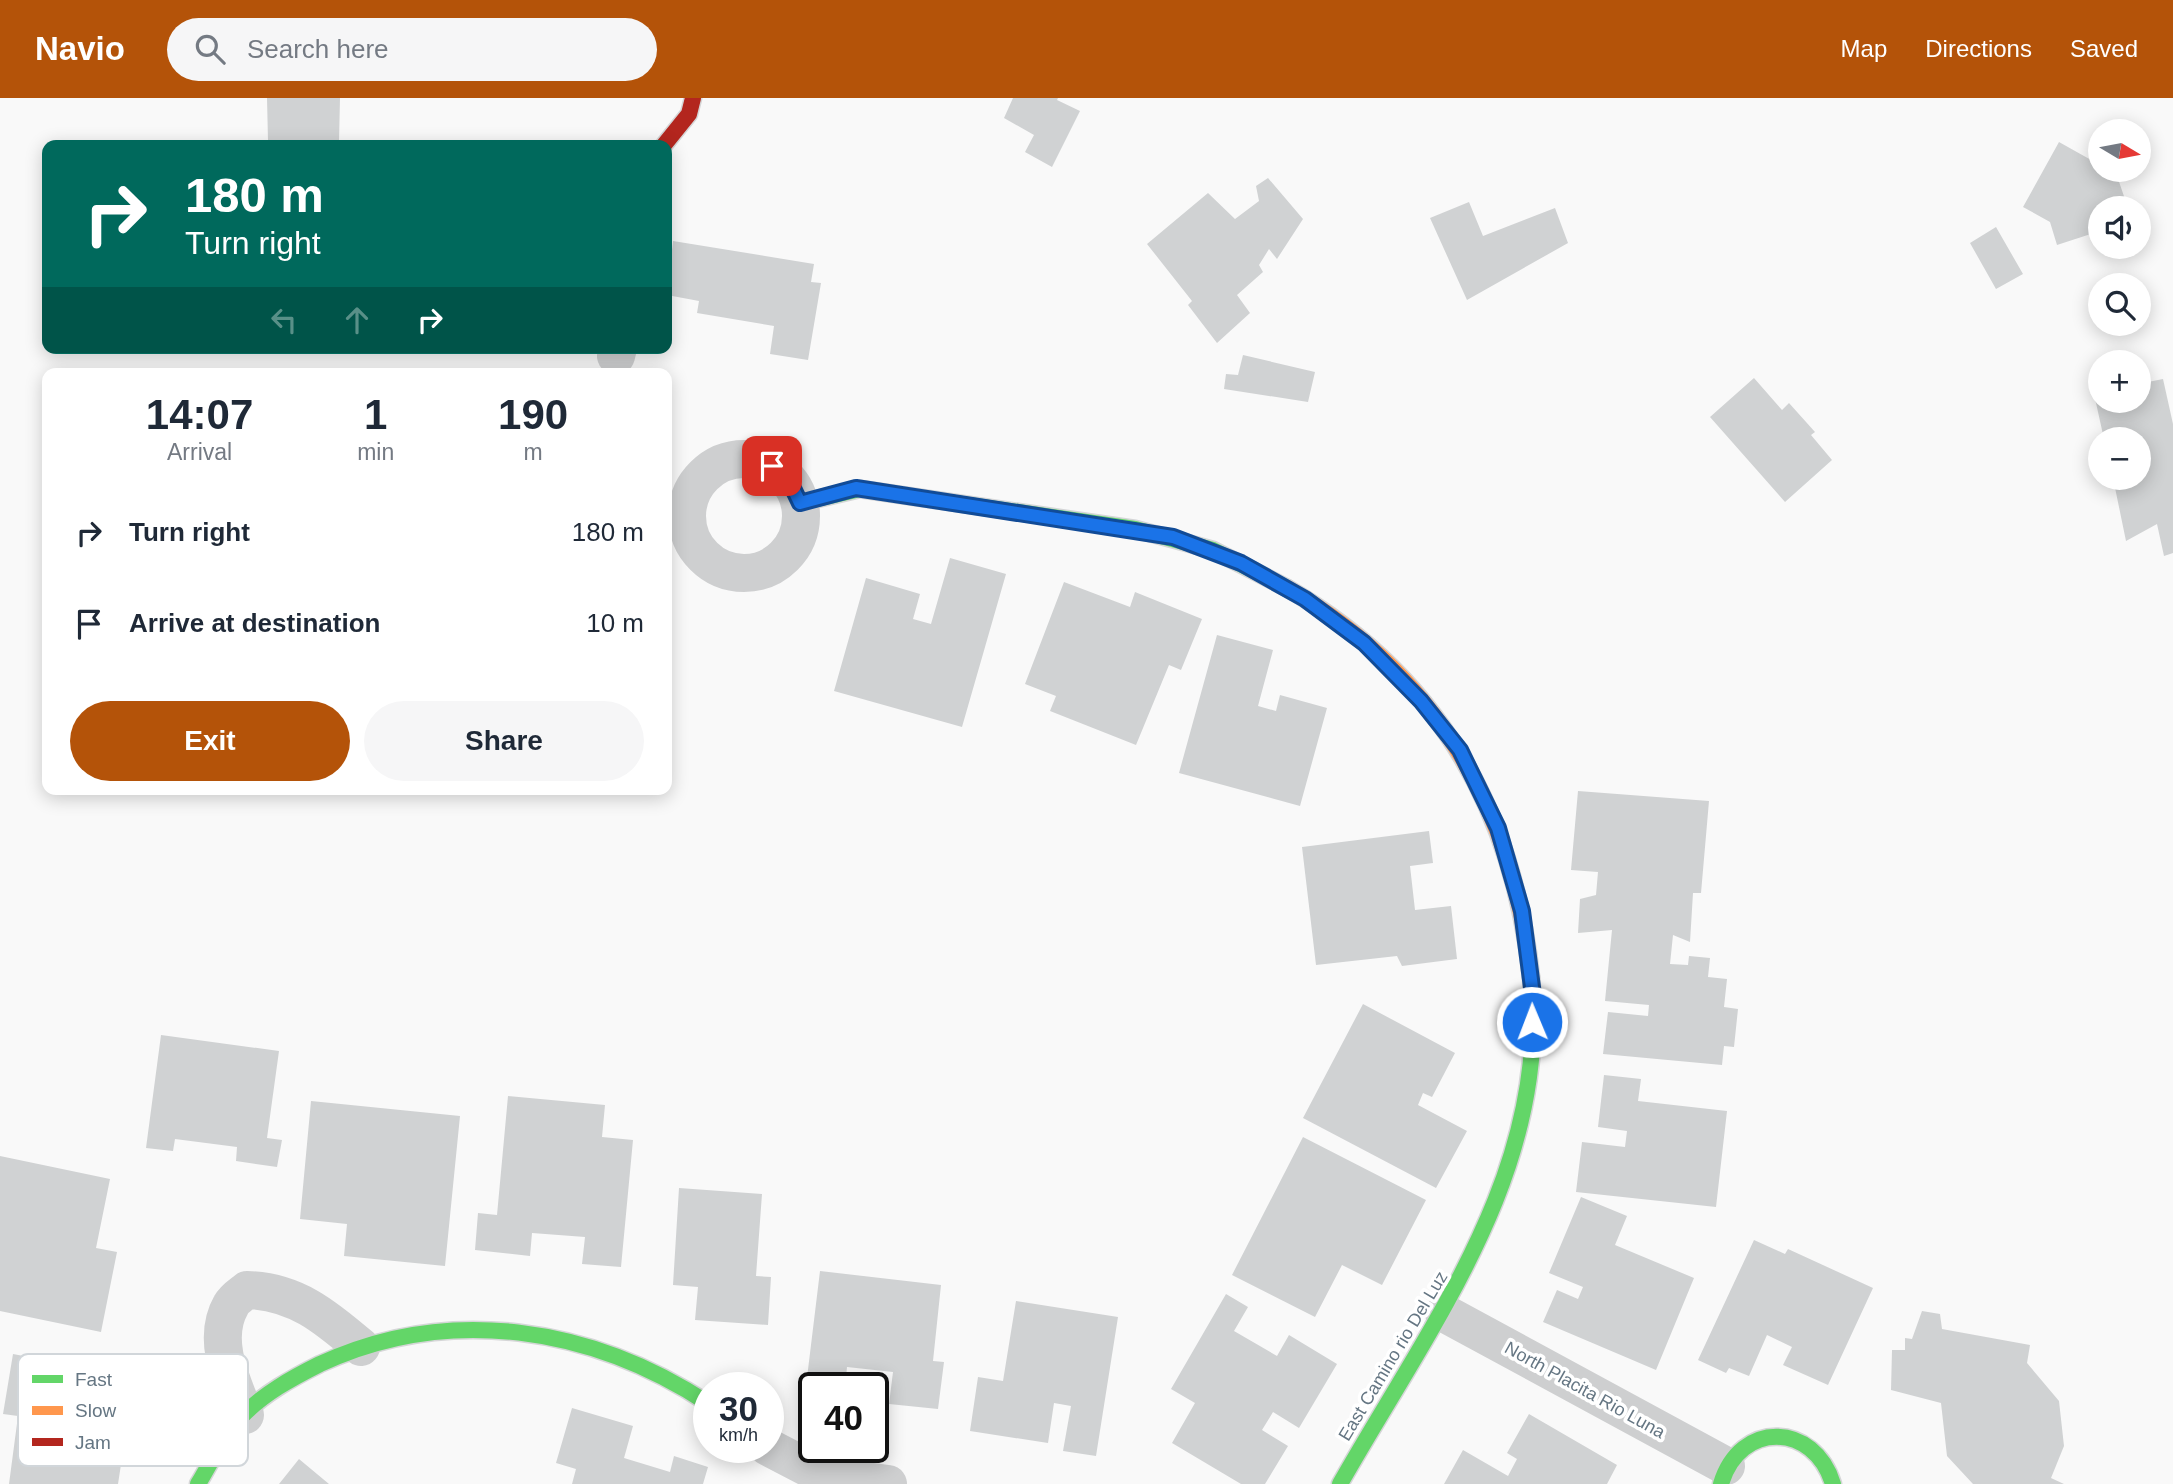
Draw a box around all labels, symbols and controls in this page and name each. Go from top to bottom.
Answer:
search box [167,18,657,81]
text: Navio [35,30,125,67]
icon: search [191,30,229,68]
text: Search here [247,34,389,64]
text: Map [1841,35,1887,62]
text: Directions [1925,35,2032,62]
text: Saved [2070,35,2138,62]
north arrow [2088,119,2151,182]
map controls [2088,119,2151,490]
icon: right [70,168,161,259]
text: 180 m [185,168,324,222]
button: sound [2088,196,2151,259]
text: Turn right [185,225,321,261]
button: search [2088,273,2151,336]
icon: left [265,301,303,339]
icon: ahead [338,301,376,339]
icon: right [411,301,449,339]
button: + [2088,350,2151,413]
text: 14:07 [146,391,253,438]
text: 1 [364,391,387,438]
text: 190 [498,391,568,438]
button: − [2088,427,2151,490]
pin [742,436,802,496]
text: Arrival [167,439,232,465]
text: min [357,439,394,465]
text: m [524,439,543,465]
icon: arrive [753,447,791,485]
icon: right [70,514,108,552]
text: Turn right [129,517,250,547]
text: 180 m [572,517,644,547]
icon: arrive [70,605,108,643]
text: Arrive at destination [129,608,380,638]
text: 10 m [586,608,644,638]
button: Exit [70,701,350,781]
button: Share [364,701,644,781]
position arrow [1495,985,1569,1059]
street label: East Camino rio Del Luz [1334,1268,1452,1444]
street label: North Placita Rio Luna [1501,1338,1669,1443]
legend [18,1354,248,1466]
text: Fast [75,1369,113,1390]
speed limit sign: 40 [798,1372,889,1463]
text: 30 [719,1389,758,1428]
text: Slow [75,1400,116,1421]
text: km/h [719,1425,758,1445]
text: Jam [75,1432,111,1453]

